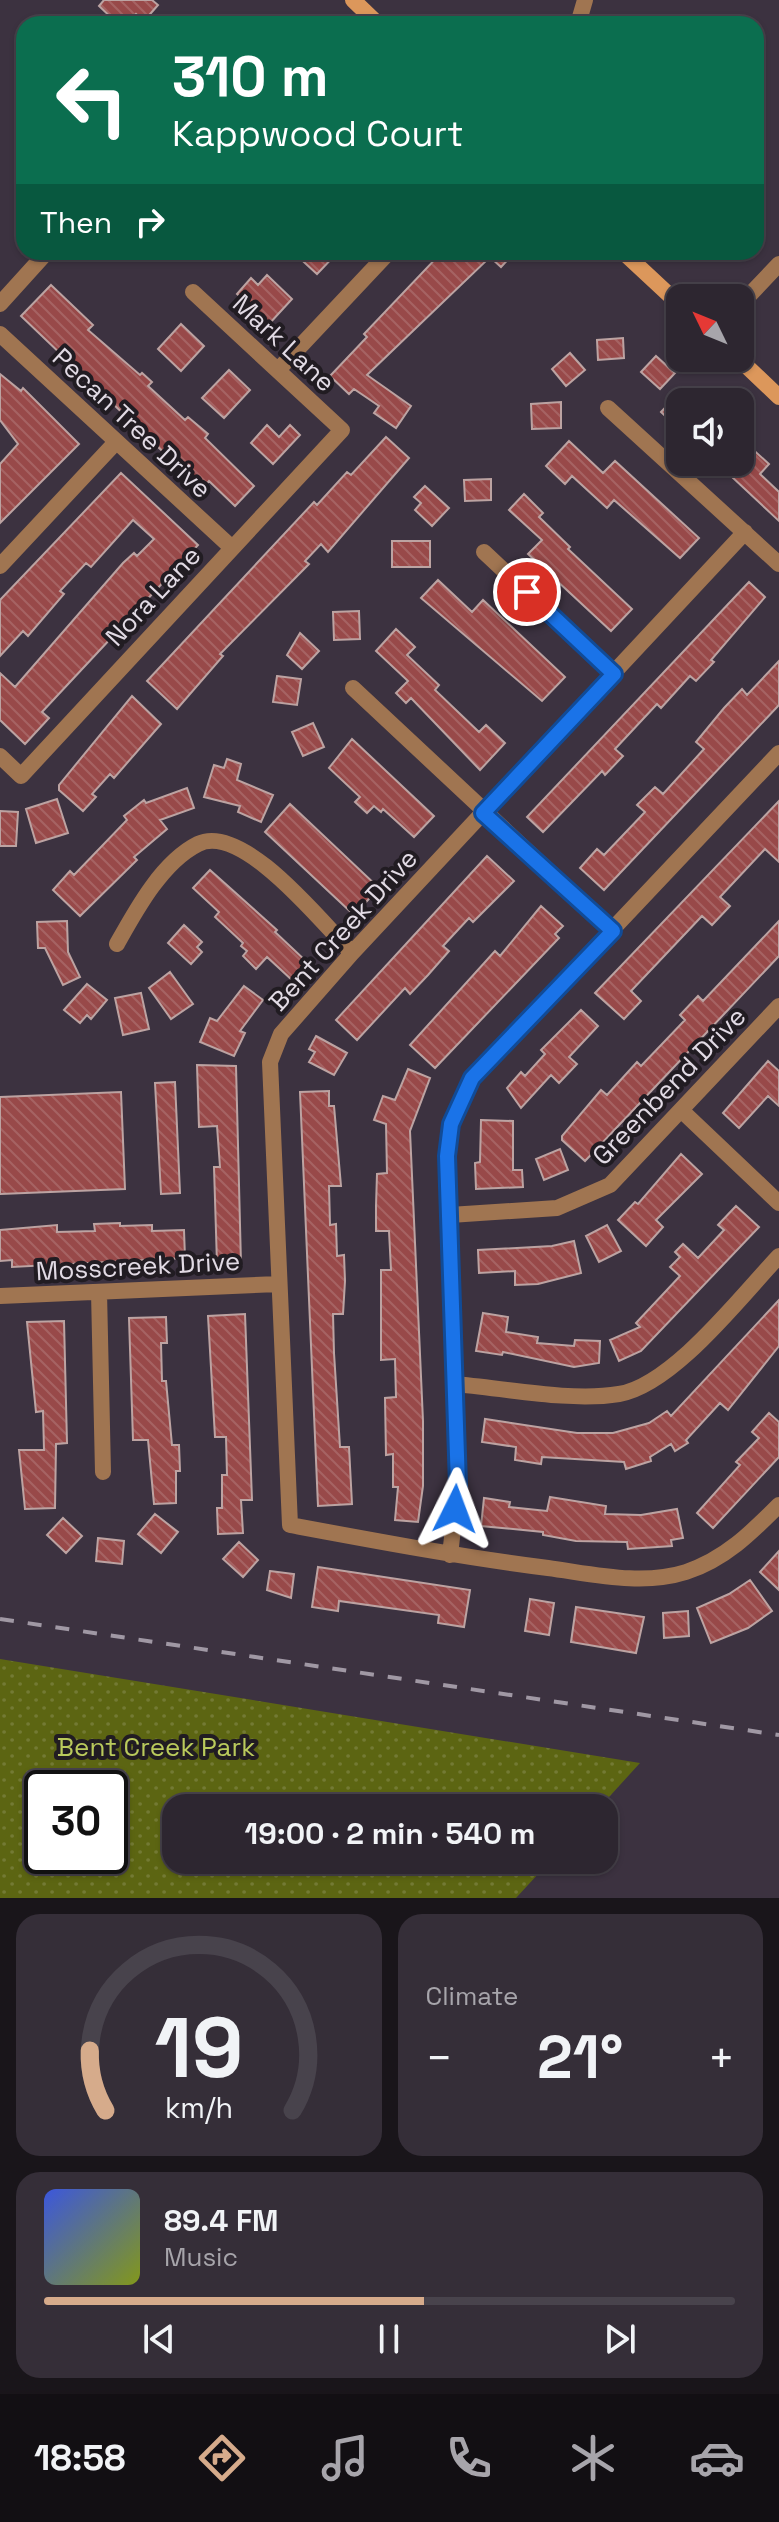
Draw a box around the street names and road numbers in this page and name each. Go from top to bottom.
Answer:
street label: Mark Lane [225,287,343,399]
street label: Pecan Tree Drive [45,341,219,505]
street label: Nora Lane [98,539,208,653]
street label: Bent Creek Drive [261,842,425,1018]
street label: Greenbend Drive [585,1000,753,1172]
street label: Mosscreek Drive [35,1244,241,1288]

